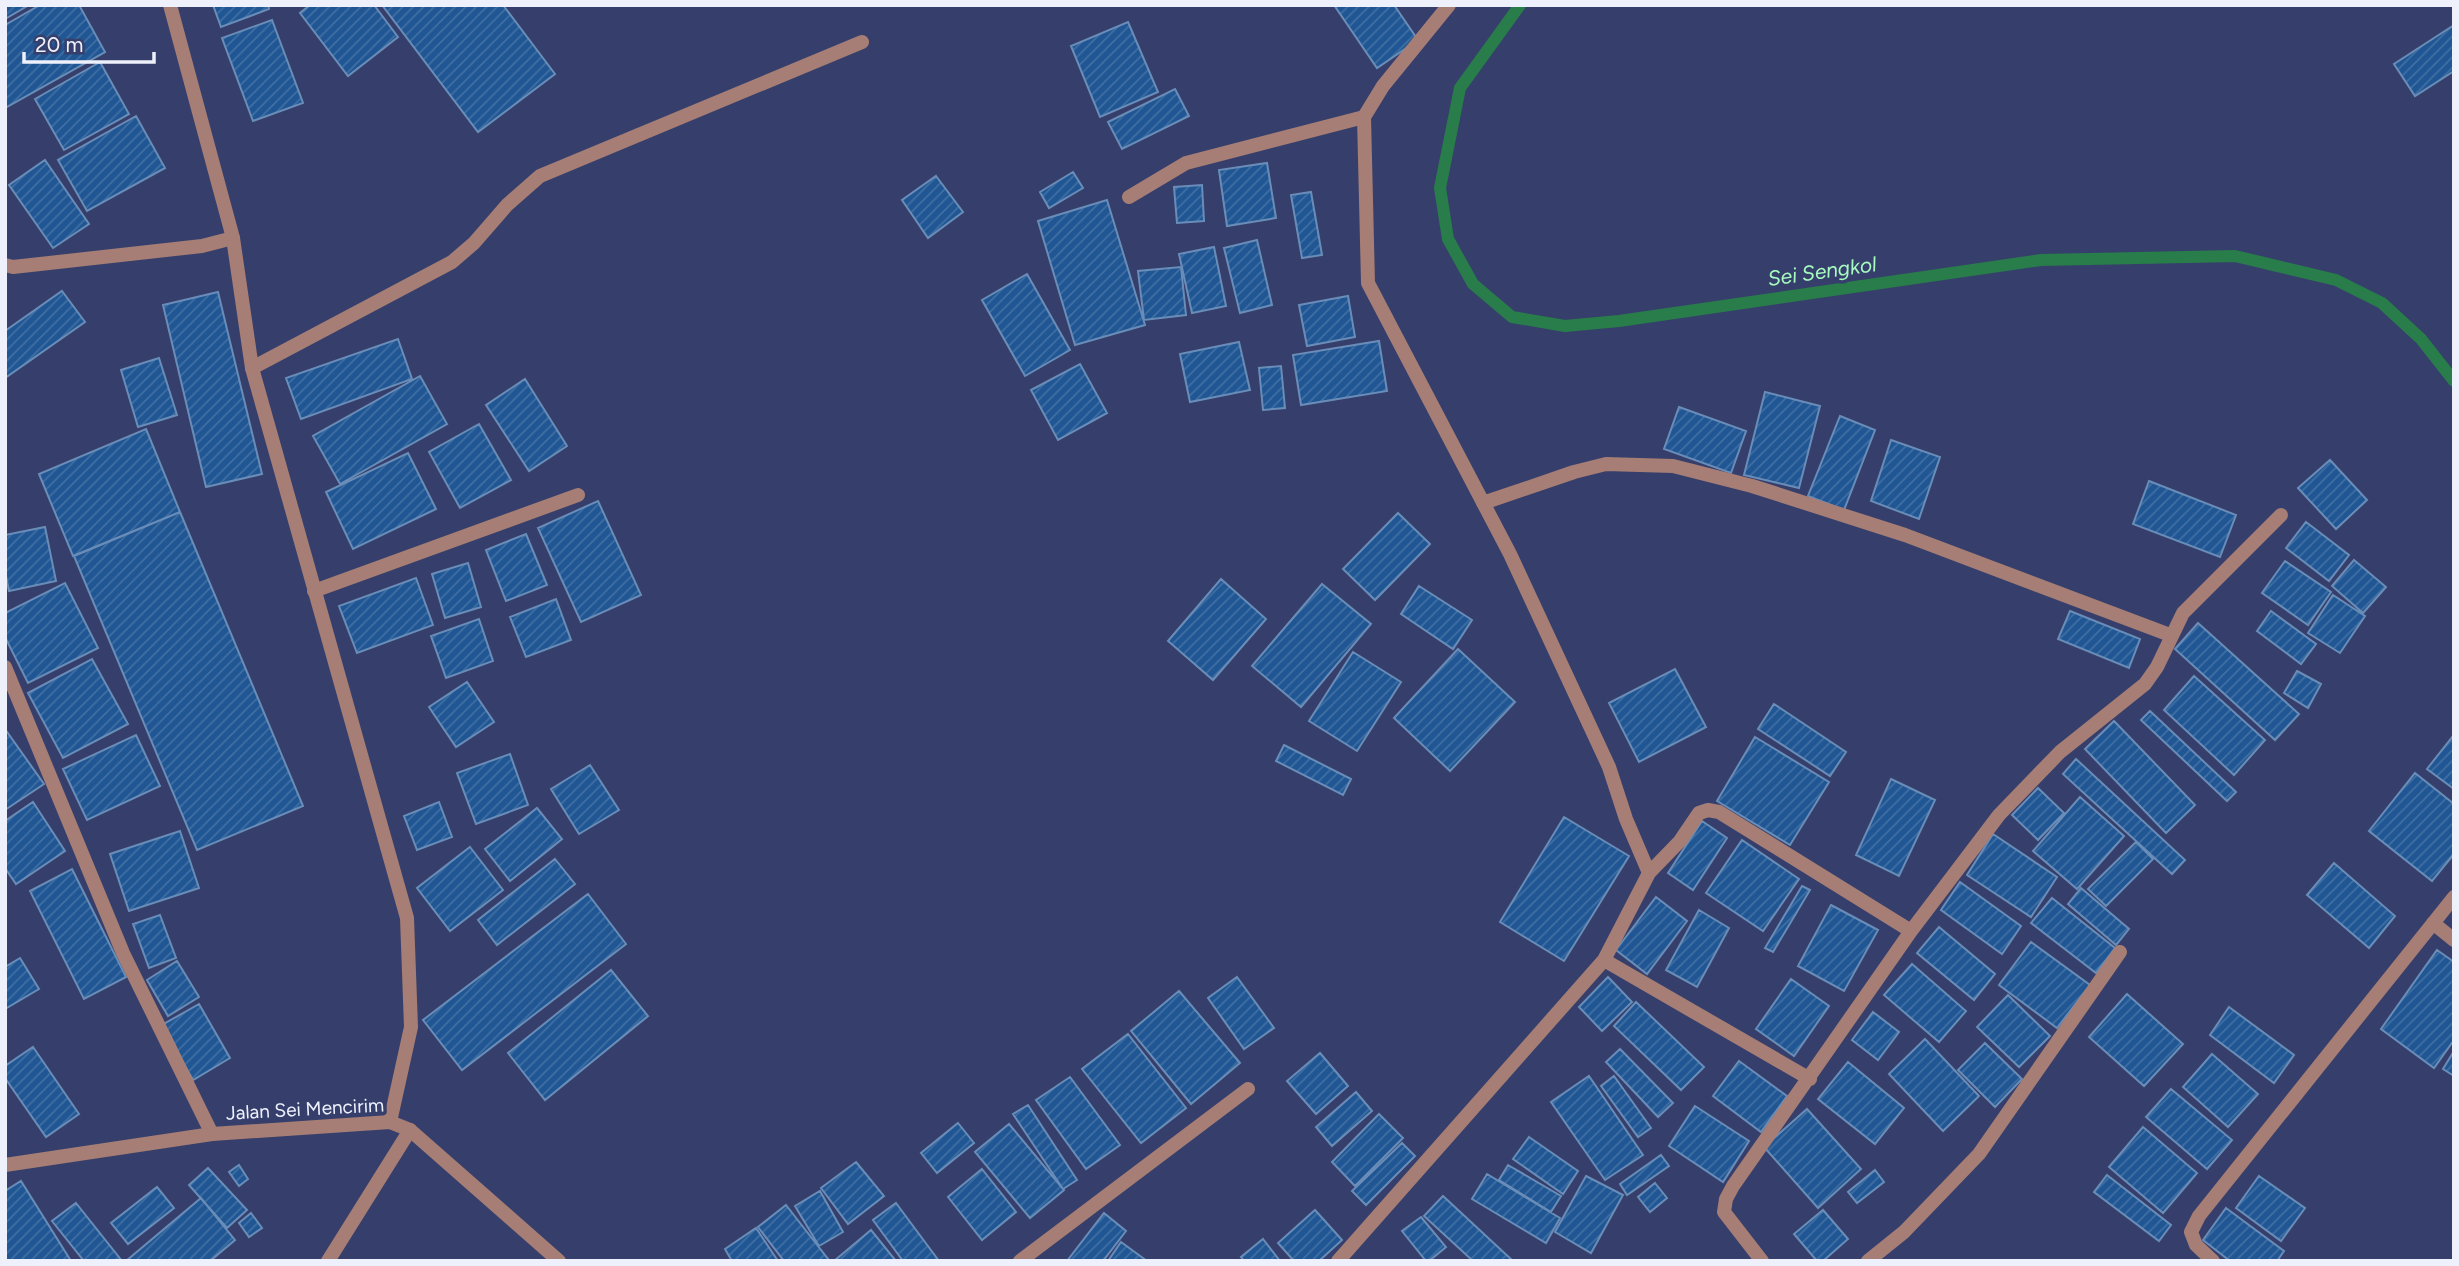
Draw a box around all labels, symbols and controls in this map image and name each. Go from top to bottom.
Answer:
scale bar [24,21,154,65]
text: 20 m [35,32,83,57]
water label: Sei Sengkol [1766,251,1878,291]
street label: Jalan Sei Mencirim [225,1093,385,1125]

